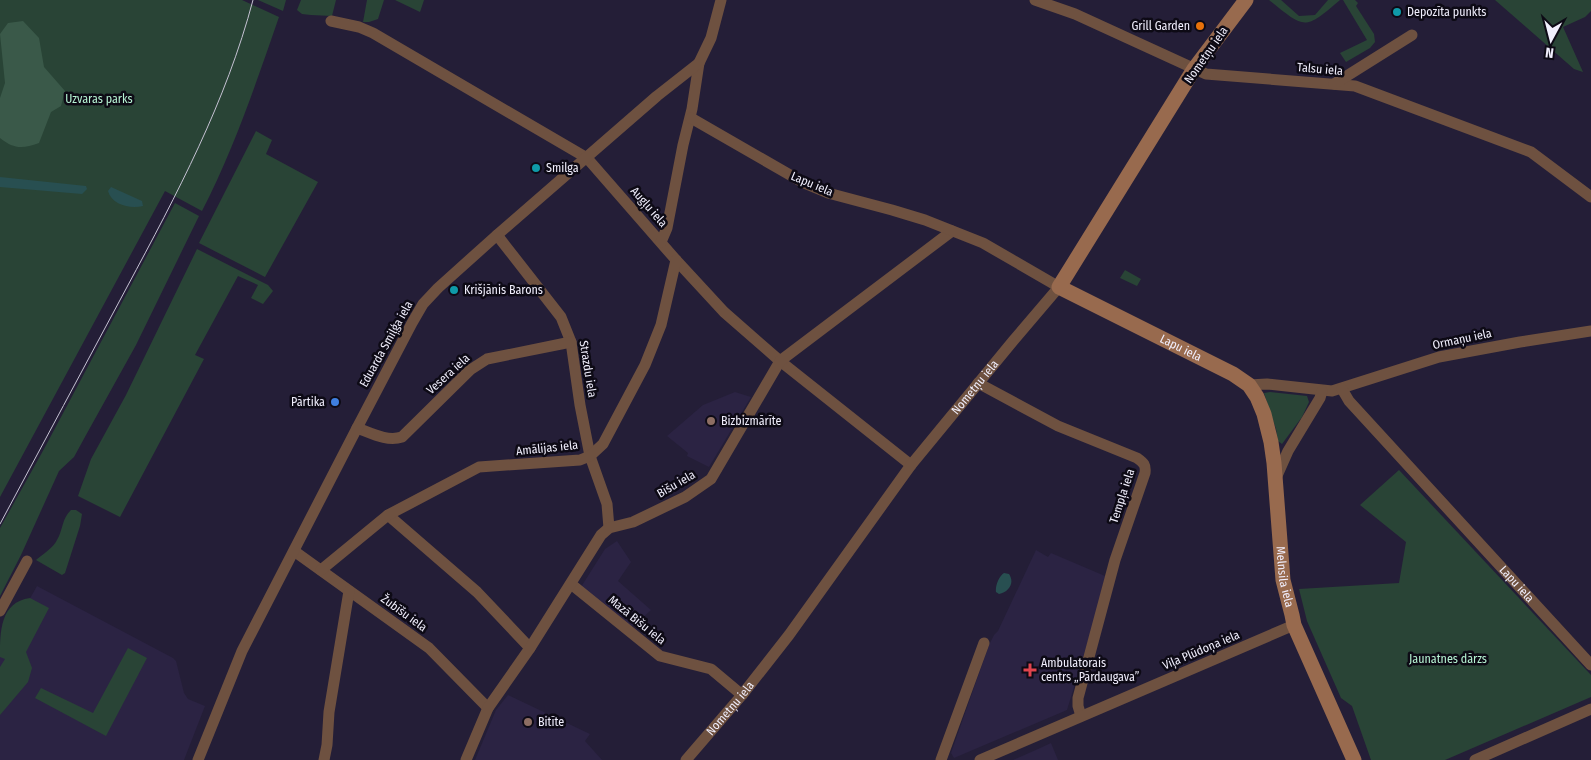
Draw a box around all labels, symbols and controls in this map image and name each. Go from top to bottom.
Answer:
place label: Depozīta punkts [1407,5,1486,19]
marker: Depozīta punkts [1391,6,1403,18]
north arrow [1526,15,1576,65]
place label: Grill Garden [1131,19,1190,33]
marker: Grill Garden [1194,20,1206,32]
street label: Nometņu iela [1181,24,1232,87]
text: N [1544,43,1555,61]
street label: Talsu iela [1296,60,1344,78]
park label: Uzvaras parks [65,92,133,106]
place label: Smilga [546,161,579,175]
marker: Smilga [530,162,542,174]
street label: Lapu iela [789,169,835,199]
street label: Augļu iela [627,184,670,231]
place label: Krišjānis Barons [464,283,543,297]
marker: Krišjānis Barons [448,284,460,296]
street label: Eduarda Smiļģa iela [357,298,416,390]
street label: Ormaņu iela [1431,326,1493,353]
street label: Lapu iela [1158,332,1204,364]
street label: Strazdu iela [577,339,599,399]
street label: Vesera iela [424,351,473,397]
street label: Nometņu iela [949,357,1001,417]
place label: Pārtika [291,395,325,409]
marker: Pārtika [329,396,341,408]
place label: Bizbizmārīte [721,414,782,428]
marker: Bizbizmārīte [705,415,717,427]
street label: Amālijas iela [515,438,579,458]
street label: Bišu iela [654,467,698,500]
street label: Tempļa iela [1107,467,1138,525]
street label: Melnsila iela [1273,546,1297,609]
street label: Lapu iela [1496,563,1537,605]
street label: Žubīšu iela [378,591,430,634]
street label: Mazā Bišu iela [606,593,668,647]
street label: Viļa Plūdoņa iela [1160,627,1242,673]
park label: Jaunatnes dārzs [1409,652,1487,666]
place label: Ambulatorais centrs „Pārdaugava” [1041,656,1140,684]
marker: Ambulatorais centrs „Pārdaugava” [1023,663,1037,677]
street label: Nometņu iela [704,679,757,738]
place label: Bitīte [538,715,564,729]
marker: Bitīte [522,716,534,728]

